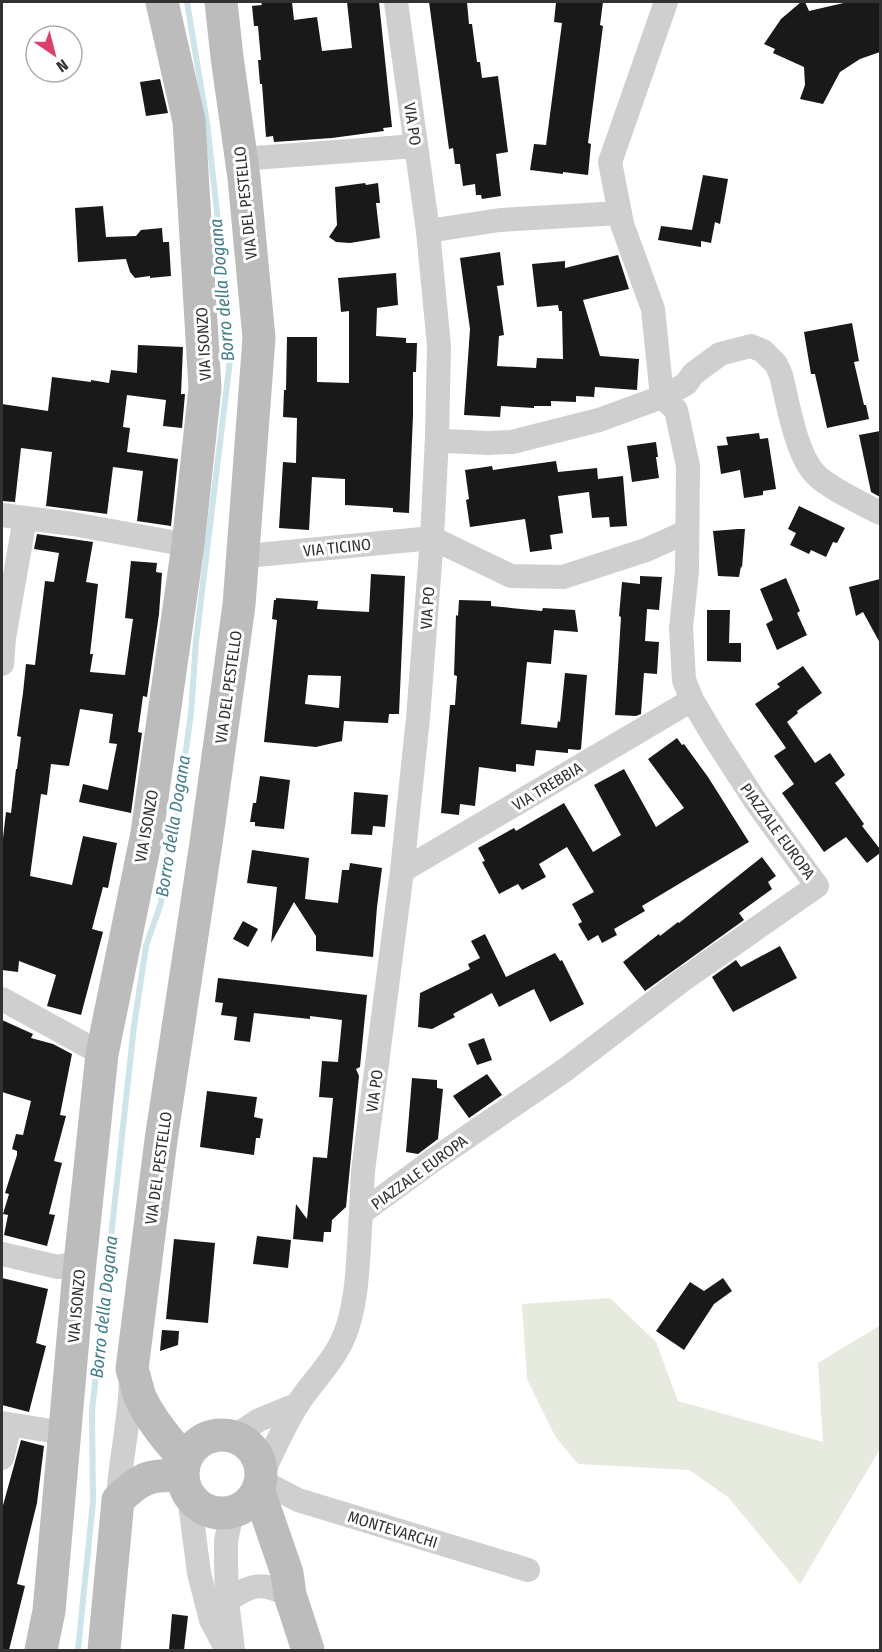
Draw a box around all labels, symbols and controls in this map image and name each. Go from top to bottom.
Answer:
north arrow [24,24,84,84]
text: N [53,55,72,76]
street label: VIA PO [400,101,425,147]
street label: VIA DEL PESTELLO [230,145,261,261]
water label: Borro della Dogana [205,218,239,362]
street label: VIA ISONZO [192,307,215,381]
street label: VIA TICINO [302,534,372,561]
street label: VIA PO [417,586,438,630]
street label: VIA DEL PESTELLO [211,629,246,745]
water label: Borro della Dogana [151,754,195,898]
street label: VIA TREBBIA [509,758,586,815]
street label: PIAZZALE EUROPA [736,780,819,883]
street label: VIA ISONZO [131,788,162,864]
street label: VIA PO [362,1068,387,1114]
street label: VIA DEL PESTELLO [141,1110,176,1226]
street label: PIAZZALE EUROPA [368,1131,471,1214]
water label: Borro della Dogana [86,1235,122,1379]
street label: VIA ISONZO [64,1269,89,1344]
street label: MONTEVARCHI [346,1507,440,1552]

